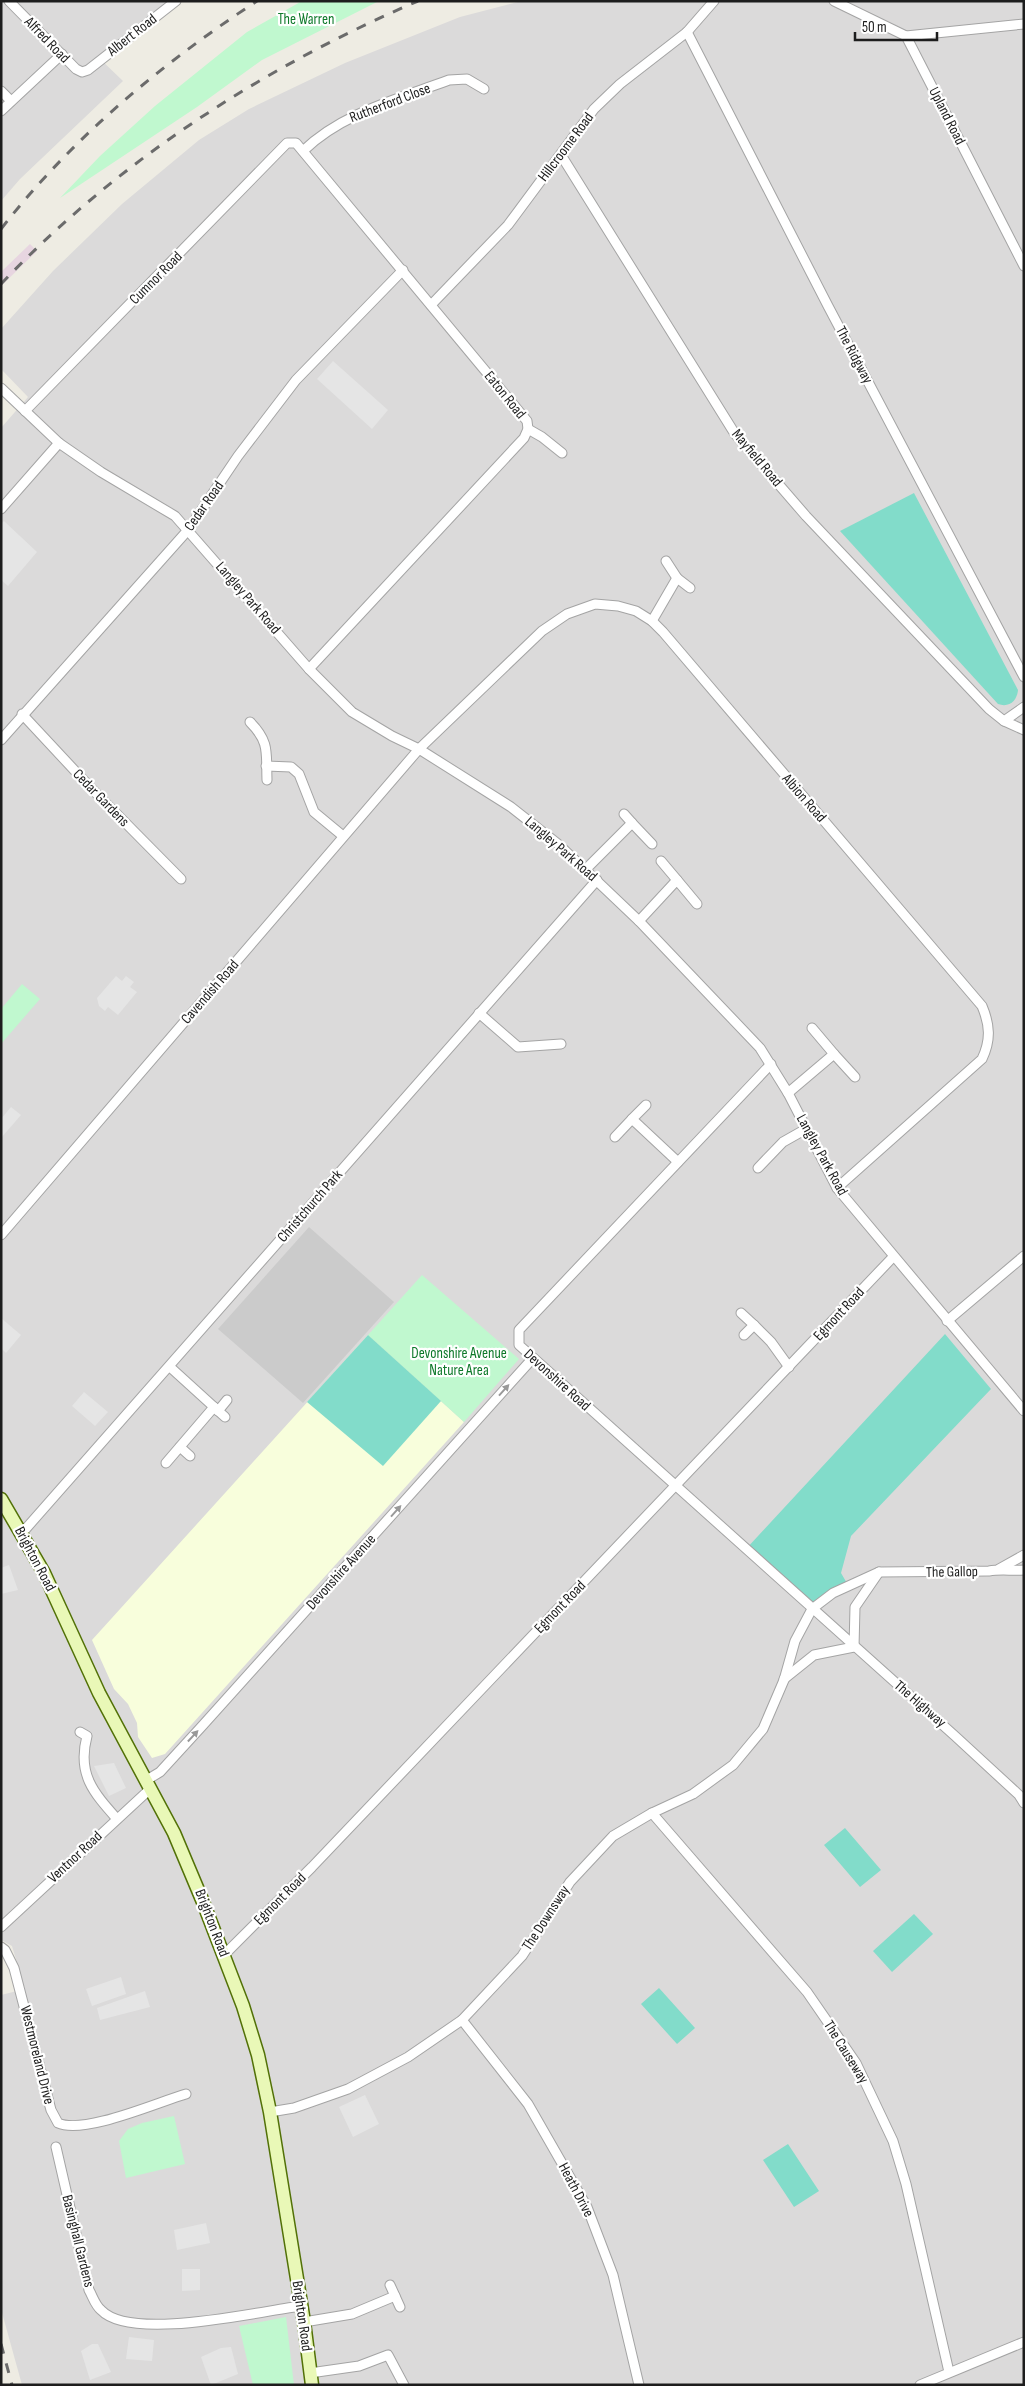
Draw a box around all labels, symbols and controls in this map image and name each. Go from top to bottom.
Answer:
street label: Albert Road [102,10,161,61]
park label: The Warren [278,10,334,29]
scale bar [855,10,938,42]
street label: Alfred Road [20,12,74,67]
text: 50 m [862,18,887,37]
street label: Rutherford Close [347,79,433,127]
street label: Upland Road [924,84,970,148]
street label: Hillcroome Road [534,109,598,185]
street label: Cumnor Road [125,247,187,309]
street label: The Ridgway [831,323,877,387]
street label: Eaton Road [480,367,530,423]
street label: Mayfield Road [727,425,787,491]
street label: Cedar Road [180,477,228,535]
street label: Langley Park Road [211,558,285,638]
street label: Cedar Gardens [69,765,133,831]
street label: Albion Road [777,769,830,826]
street label: Langley Park Road [521,812,601,886]
street label: Cavendish Road [177,956,243,1028]
street label: Langley Park Road [792,1111,852,1199]
street label: Christchurch Park [273,1166,347,1246]
street label: Egmont Road [809,1283,869,1345]
park label: Devonshire Avenue Nature Area [411,1344,507,1380]
street label: Devonshire Road [520,1345,594,1415]
one-way arrow [498,1385,510,1397]
one-way arrow [390,1505,401,1518]
street label: Brighton Road [10,1523,60,1595]
street label: Devonshire Avenue [302,1530,380,1614]
street label: The Gallop [926,1562,978,1582]
street label: Egmont Road [530,1576,590,1638]
street label: The Highway [890,1676,950,1732]
one-way arrow [187,1730,199,1742]
street label: Ventnor Road [44,1827,106,1887]
street label: Egmont Road [250,1869,310,1929]
street label: The Downsway [518,1882,574,1954]
street label: Brighton Road [190,1887,234,1959]
street label: Westmoreland Drive [16,2004,58,2106]
street label: The Causeway [819,2017,873,2087]
street label: Heath Drive [554,2159,598,2221]
street label: Basinghall Gardens [57,2193,99,2289]
street label: Brighton Road [288,2280,316,2352]

